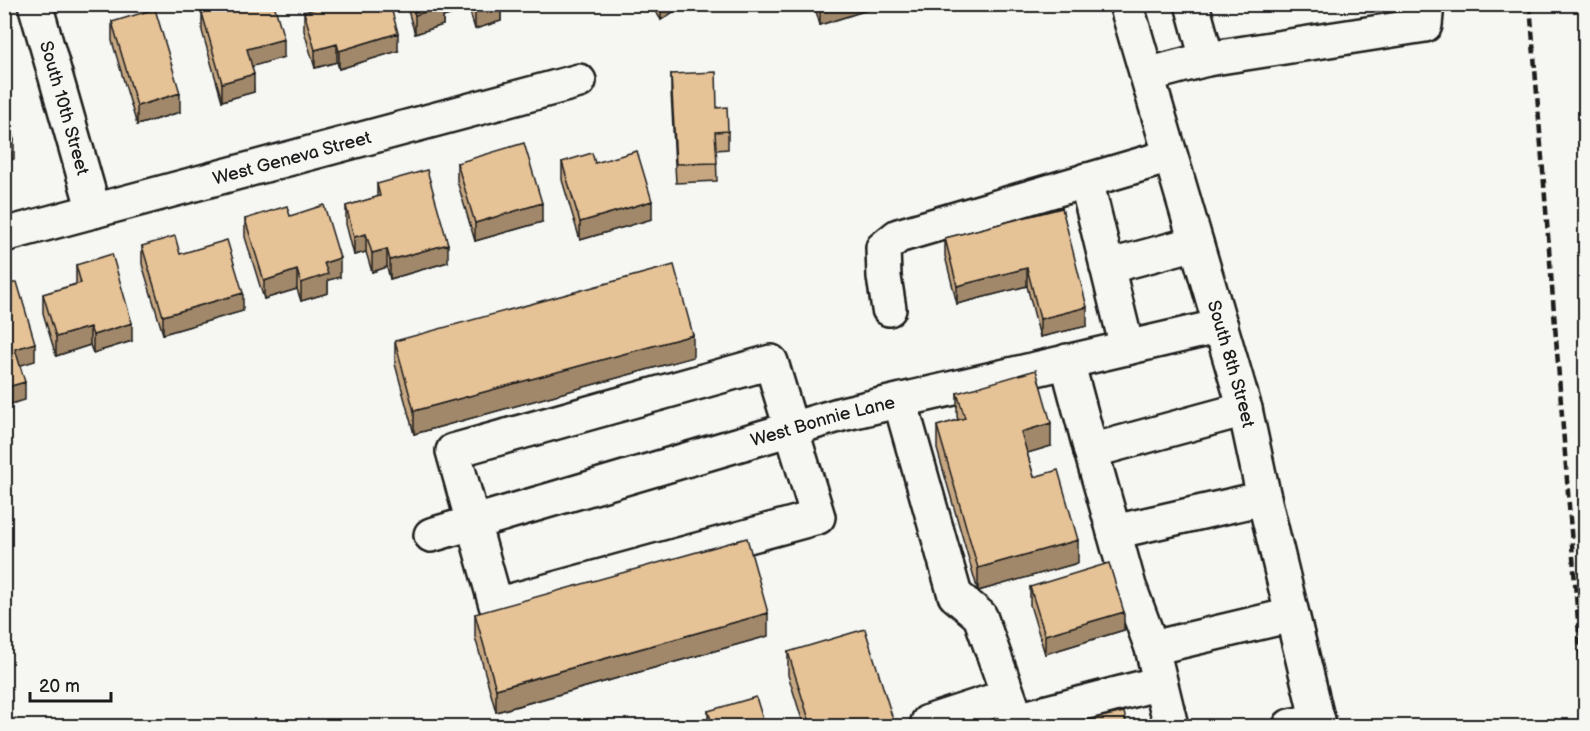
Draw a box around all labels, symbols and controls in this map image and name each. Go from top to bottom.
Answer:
street label: South 10th Street [36,38,94,178]
street label: West Geneva Street [210,127,374,189]
street label: South 8th Street [1203,298,1259,430]
street label: West Bonnie Lane [748,391,897,451]
scale bar [30,665,111,703]
text: 20 m [39,676,80,697]

